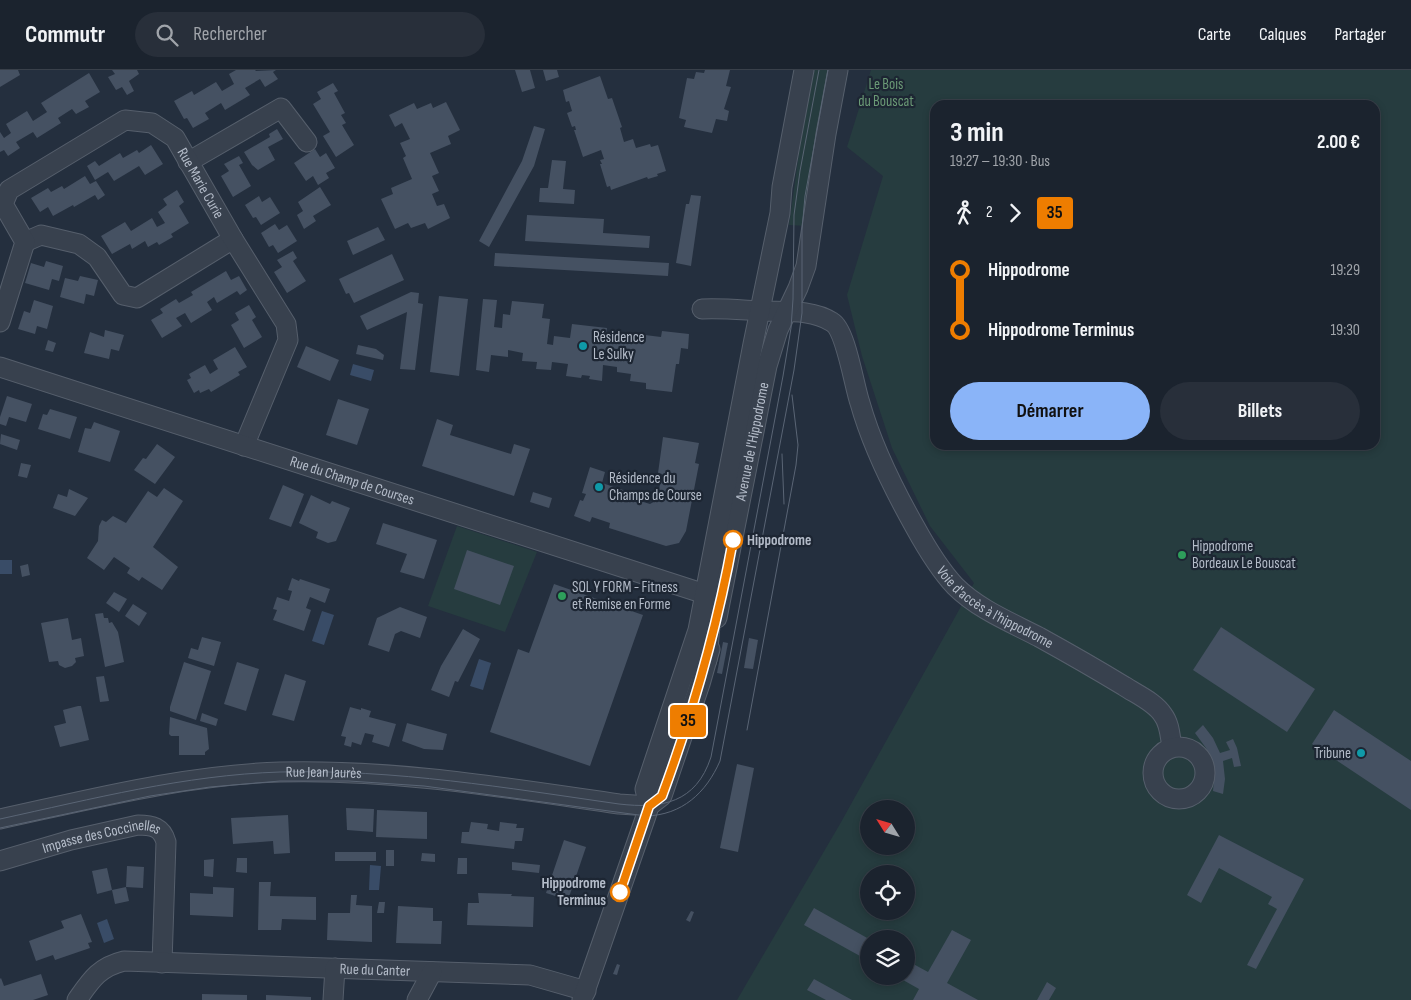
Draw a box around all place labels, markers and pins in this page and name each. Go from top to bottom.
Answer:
place label: Résidence Le Sulky [593,328,645,364]
marker: Résidence Le Sulky [577,340,589,352]
place label: Résidence du Champs de Course [609,469,702,505]
marker: Résidence du Champs de Course [593,481,605,493]
marker: Hippodrome [723,530,743,550]
place label: Hippodrome [747,531,811,550]
place label: Hippodrome Bordeaux Le Bouscat [1192,537,1296,573]
marker: Hippodrome Bordeaux Le Bouscat [1176,549,1188,561]
place label: SOL Y FORM - Fitness et Remise en Forme [572,578,678,614]
marker: SOL Y FORM - Fitness et Remise en Forme [556,590,568,602]
place label: Tribune [1314,744,1351,763]
marker: Tribune [1355,747,1367,759]
place label: Hippodrome Terminus [542,874,606,910]
marker: Hippodrome Terminus [610,882,630,902]

